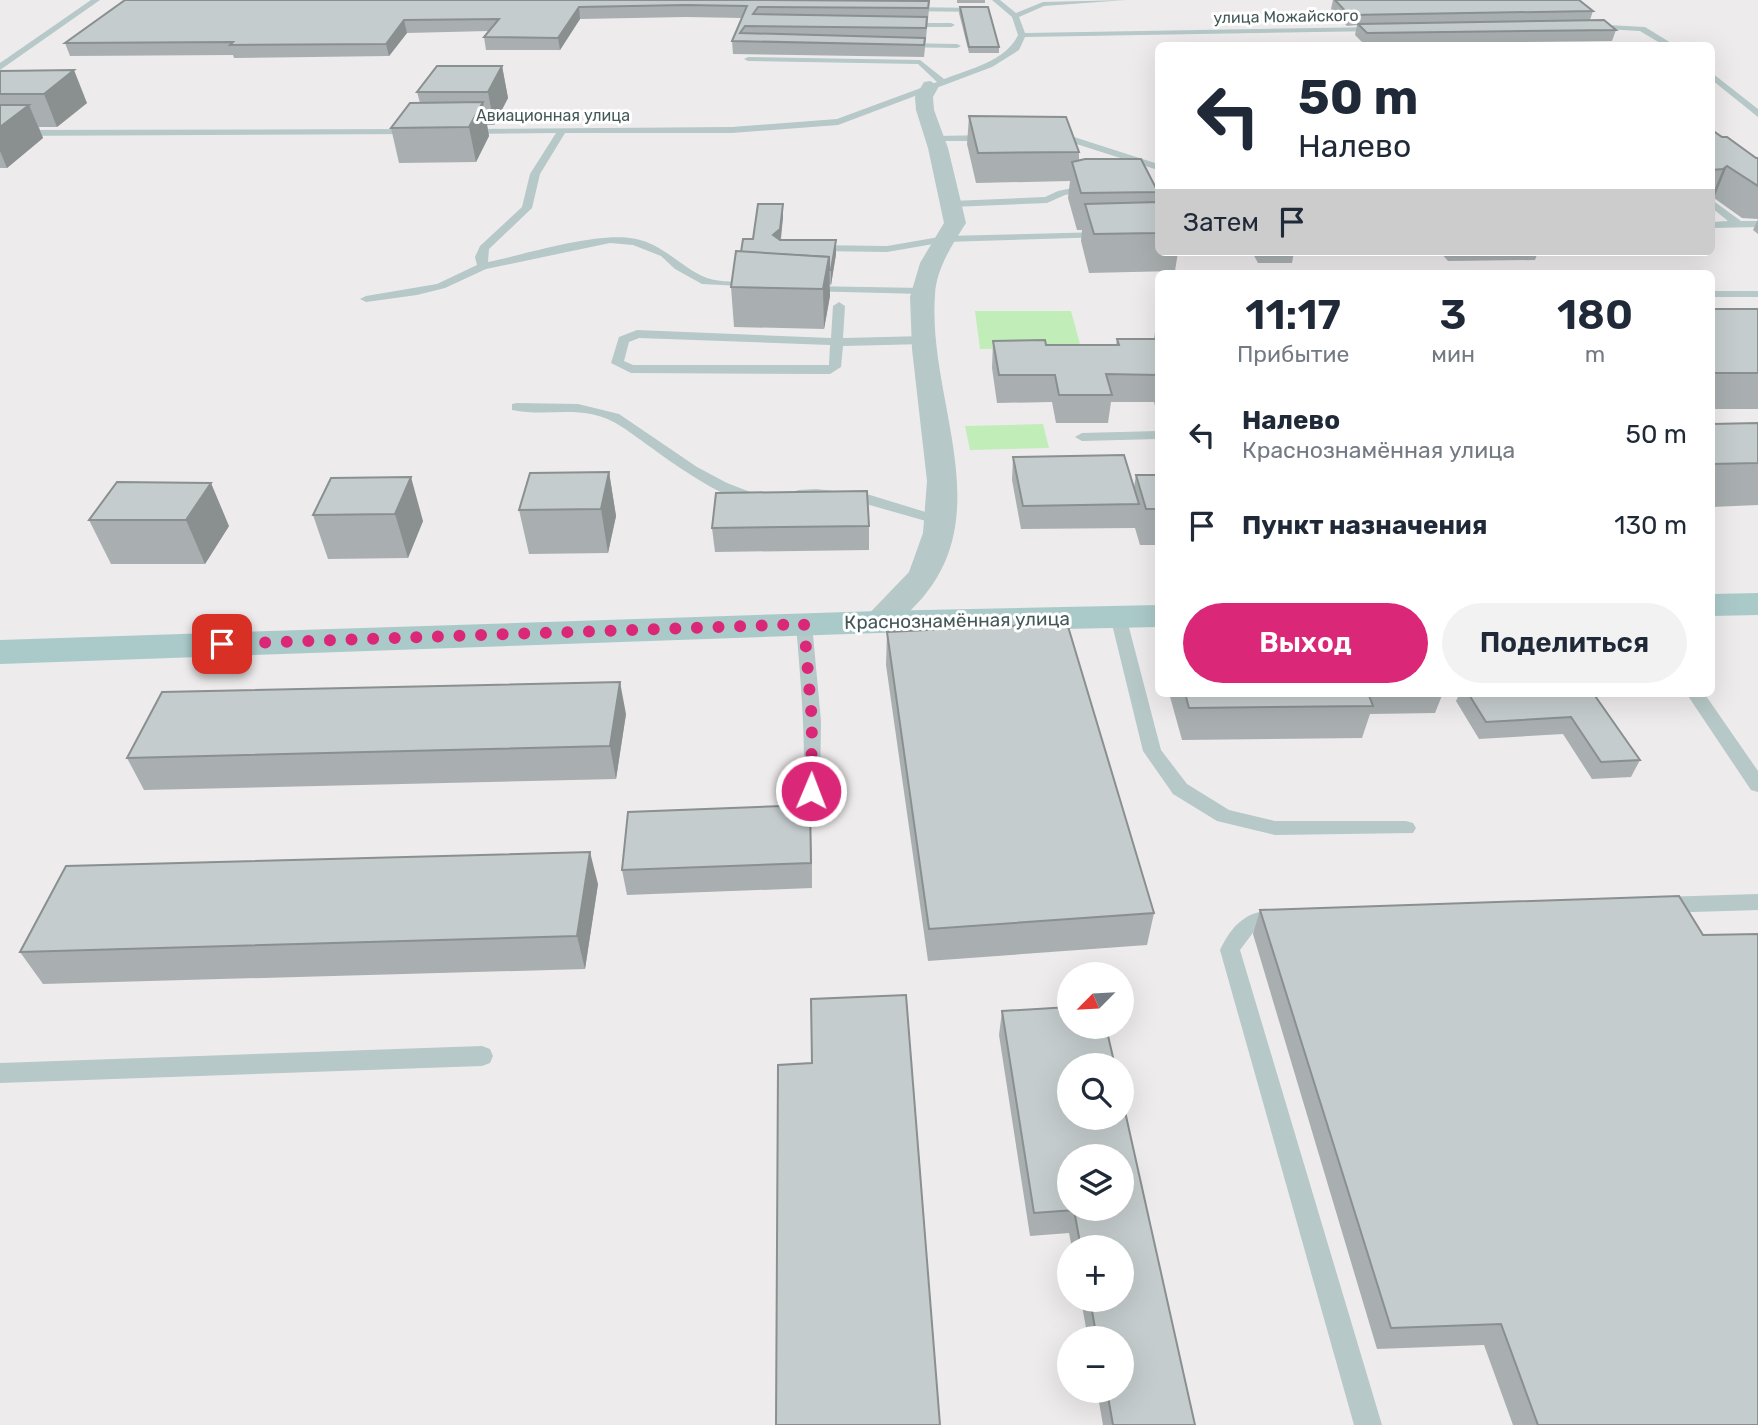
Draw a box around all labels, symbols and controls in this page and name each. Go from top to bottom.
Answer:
street label: улица Можайского [1213,6,1359,27]
text: 50 m [1298,68,1418,126]
icon: left [1183,70,1274,161]
street label: Авиационная улица [476,106,630,125]
text: Налево [1298,127,1411,165]
icon: arrive [1273,203,1311,241]
text: Затем [1183,207,1259,238]
text: 11:17 [1245,290,1341,340]
text: 3 [1440,290,1467,340]
text: 180 [1557,290,1633,340]
text: Прибытие [1237,340,1349,368]
text: мин [1431,340,1475,368]
text: m [1585,340,1605,368]
text: Налево [1242,405,1340,436]
icon: left [1183,416,1221,454]
text: 50 m [1626,419,1687,450]
text: Краснознамённая улица [1242,436,1515,464]
icon: arrive [1183,507,1221,545]
text: Пункт назначения [1242,510,1487,541]
text: 130 m [1614,510,1687,541]
button: Выход [1183,603,1428,683]
button: Поделиться [1442,603,1687,683]
street label: Краснознамённая улица [844,607,1070,634]
pin [192,614,252,674]
icon: arrive [203,625,241,663]
position arrow [774,754,848,828]
north arrow [1057,962,1134,1040]
map controls [1057,962,1134,1403]
button: search [1057,1053,1134,1130]
button: layers [1057,1144,1134,1221]
button: + [1057,1235,1134,1312]
button: − [1057,1326,1134,1403]

